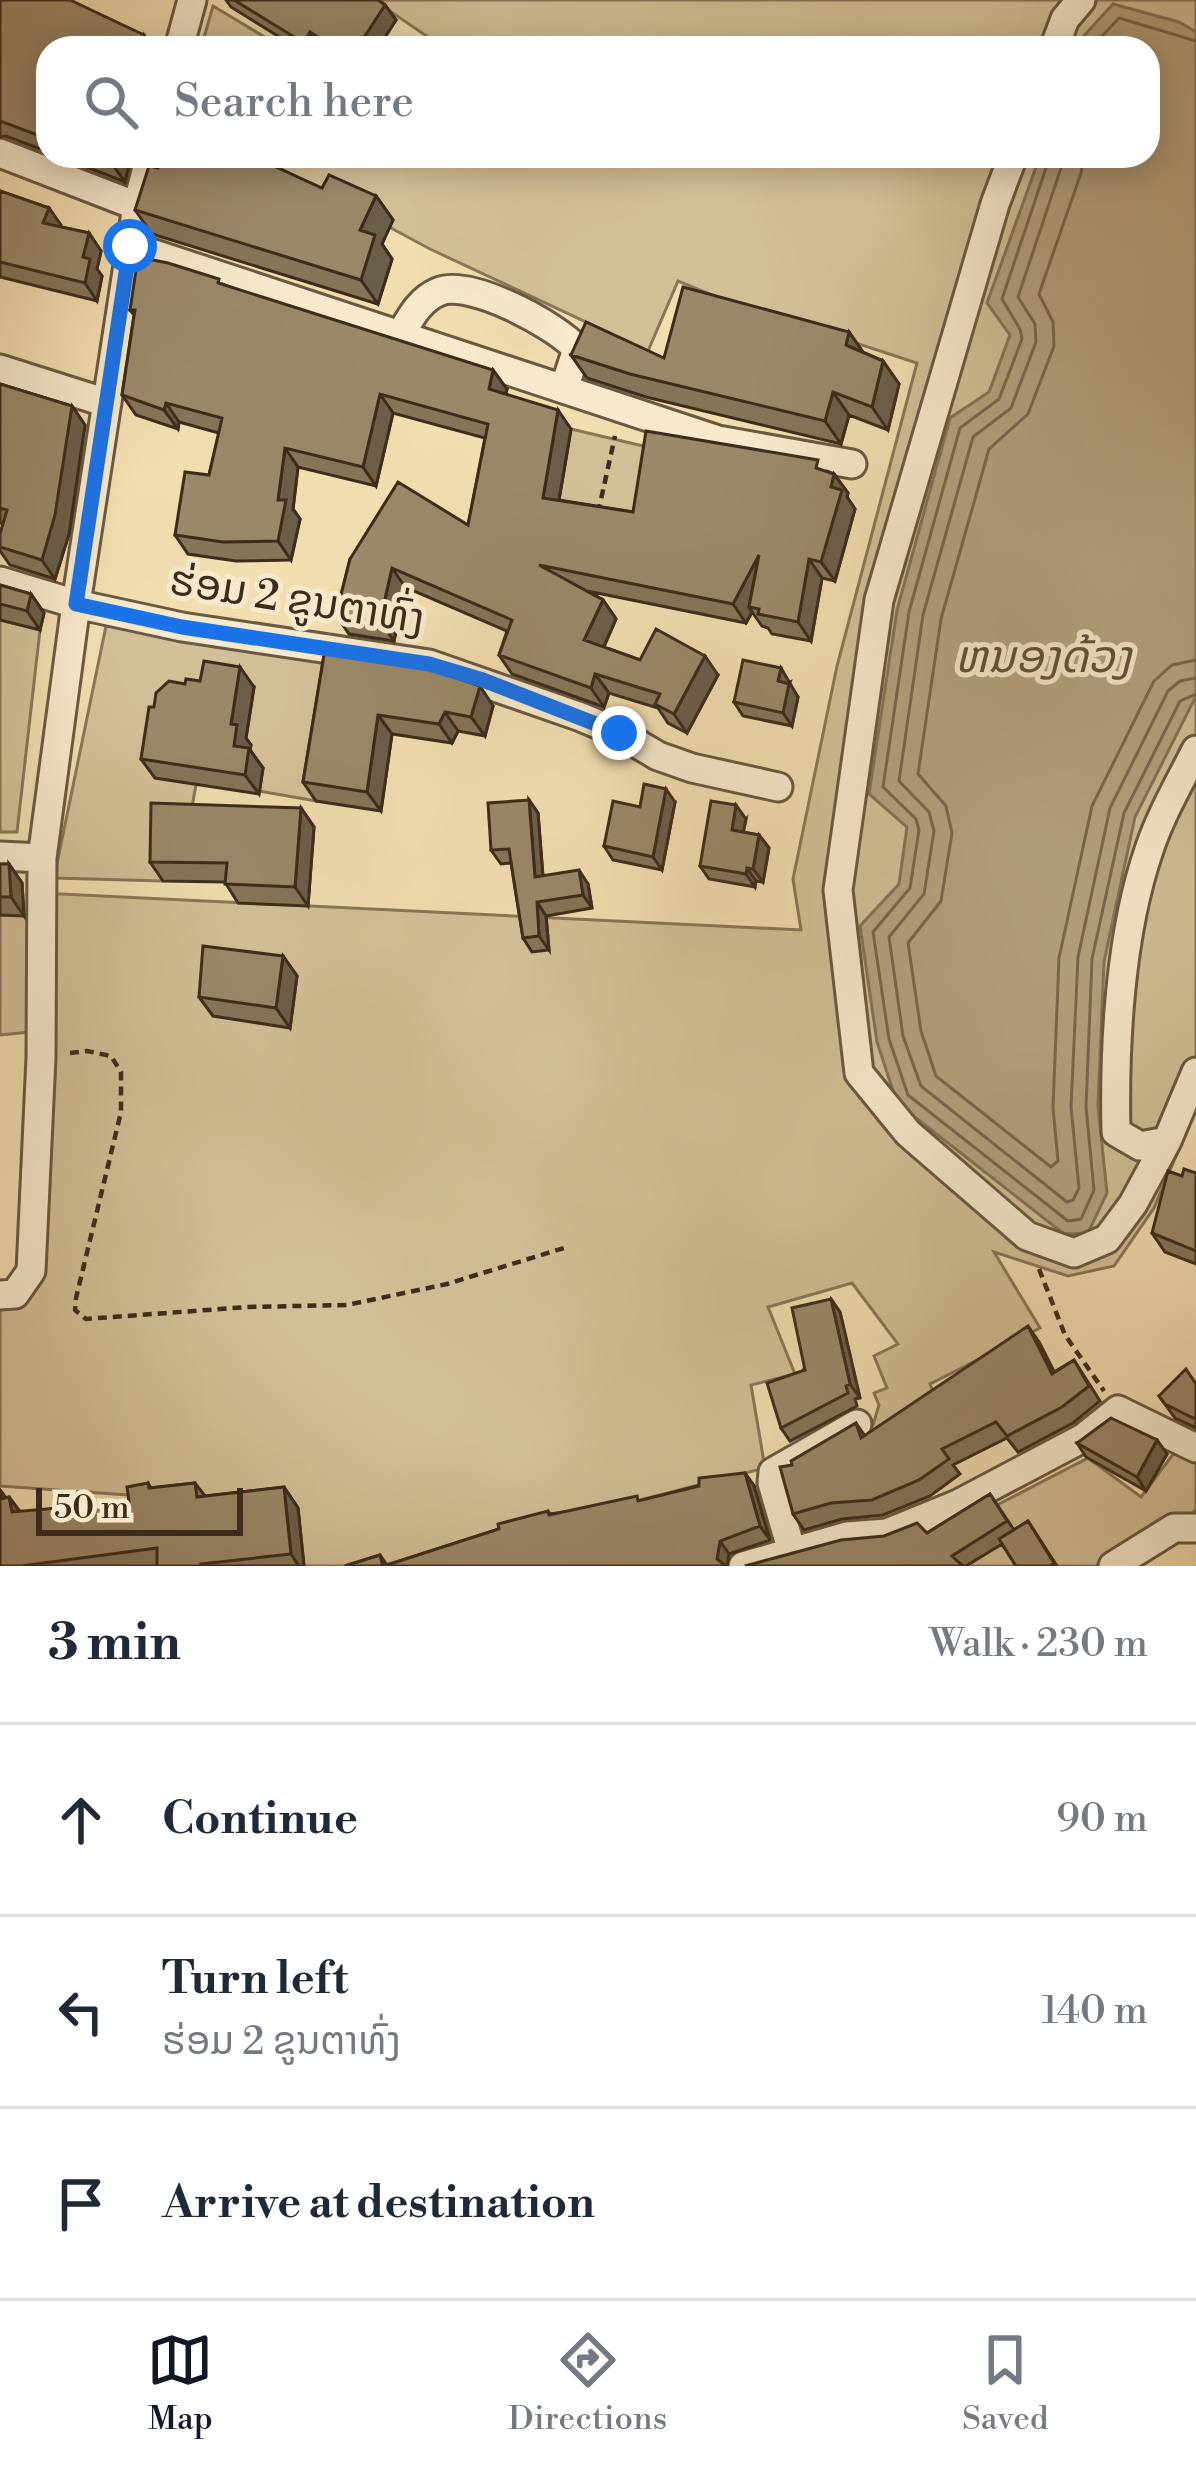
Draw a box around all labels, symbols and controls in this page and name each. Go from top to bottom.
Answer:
search box [36,36,1160,168]
icon: search [78,69,144,135]
text: Search here [174,74,414,131]
route start [103,219,157,273]
street label: ຮ່ອມ 2 ຂູນຕາທົ່ງ [166,550,429,647]
water label: ຫນອງດ້ວງ [955,630,1134,687]
route end [592,706,646,760]
scale bar [36,1482,243,1535]
text: 50 m [54,1488,130,1529]
text: 3 min [48,1612,181,1676]
text: Walk · 230 m [929,1620,1148,1669]
icon: ahead [48,1787,114,1853]
text: Continue [162,1791,358,1848]
text: 90 m [1056,1795,1148,1844]
text: Turn left [162,1951,348,2008]
icon: left [48,1979,114,2045]
text: 140 m [1041,1987,1148,2036]
text: ຮ່ອມ 2 ຂູນຕາທົ່ງ [162,2018,401,2067]
icon: arrive [48,2171,114,2237]
text: Arrive at destination [162,2175,595,2232]
tab: Map [147,2327,213,2440]
tab: Directions [508,2327,667,2440]
tab: Saved [962,2327,1049,2440]

